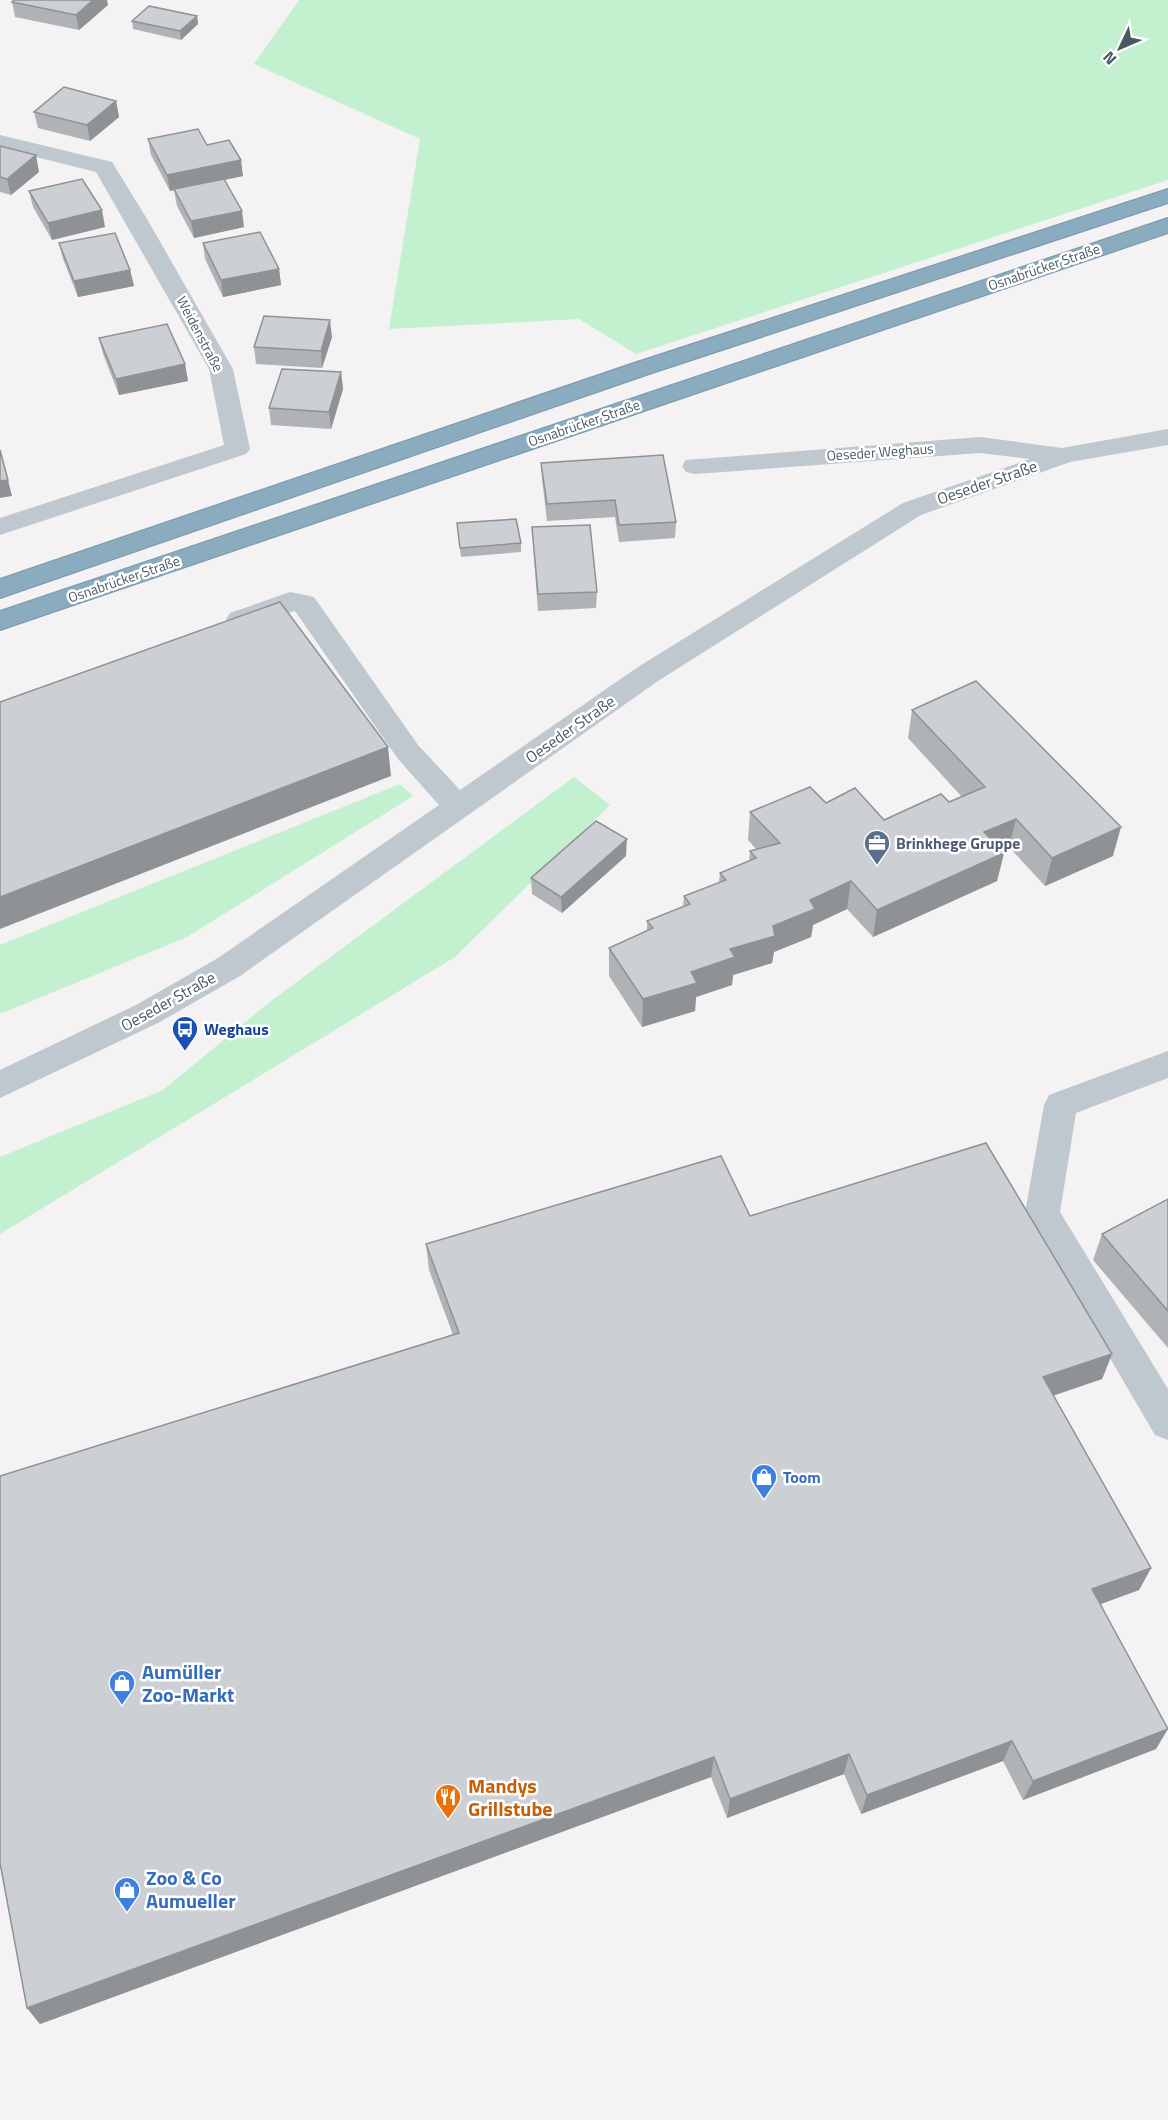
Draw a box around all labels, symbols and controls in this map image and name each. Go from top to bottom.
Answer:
north arrow [1090,18,1150,78]
text: N [1097,46,1122,71]
street label: Osnabrücker Straße [985,238,1103,295]
street label: Weidenstraße [172,292,229,375]
street label: Osnabrücker Straße [525,394,643,451]
street label: Oeseder Weghaus [826,437,934,466]
street label: Oeseder Straße [934,454,1040,510]
street label: Osnabrücker Straße [65,550,183,607]
street label: Oeseder Straße [520,689,620,769]
office icon: Brinkhege Gruppe [862,828,892,866]
place label: Brinkhege Gruppe [896,831,1020,855]
street label: Oeseder Straße [116,965,220,1037]
bus stop icon: Weghaus [170,1014,200,1052]
place label: Weghaus [204,1017,269,1041]
shop icon: Toom [749,1462,779,1500]
place label: Toom [783,1465,821,1489]
place label: Aumüller Zoo-Markt [142,1656,234,1710]
shop icon: Aumüller Zoo-Markt [107,1668,137,1706]
place label: Mandys Grillstube [468,1770,552,1824]
restaurant icon: Mandys Grillstube [433,1782,463,1820]
place label: Zoo & Co Aumueller [146,1862,236,1916]
shop icon: Zoo & Co Aumueller [112,1875,142,1913]

